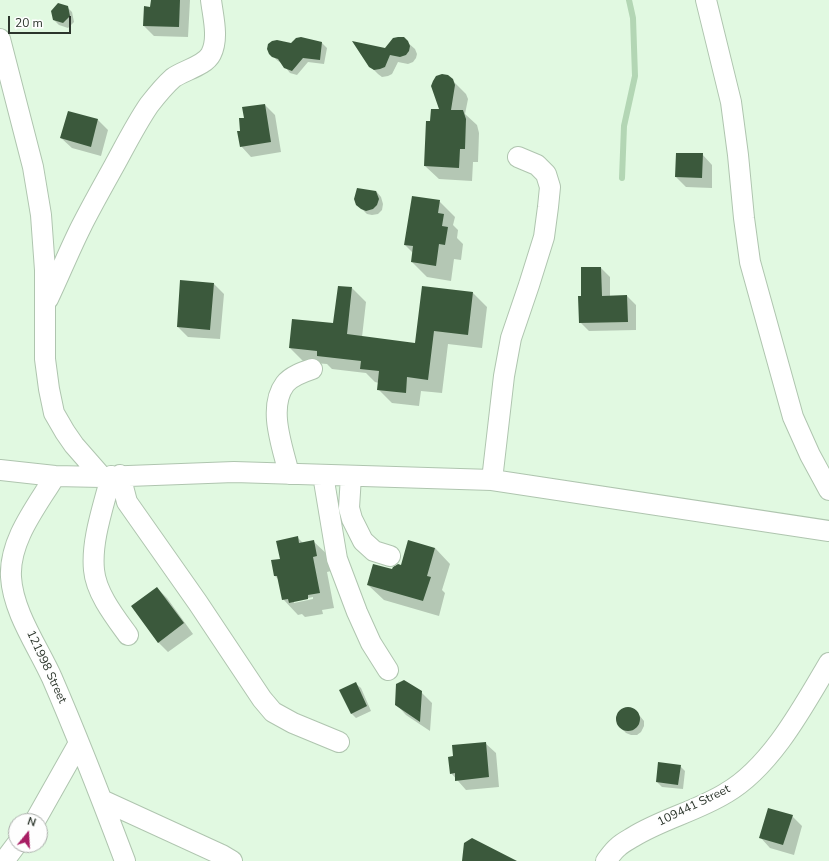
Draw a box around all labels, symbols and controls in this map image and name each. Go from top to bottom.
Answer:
scale bar [10,8,73,34]
text: 20 m [15,15,43,31]
street label: 121998 Street [23,628,69,706]
street label: 109441 Street [655,782,733,830]
north arrow [8,813,48,853]
text: N [25,814,38,830]

